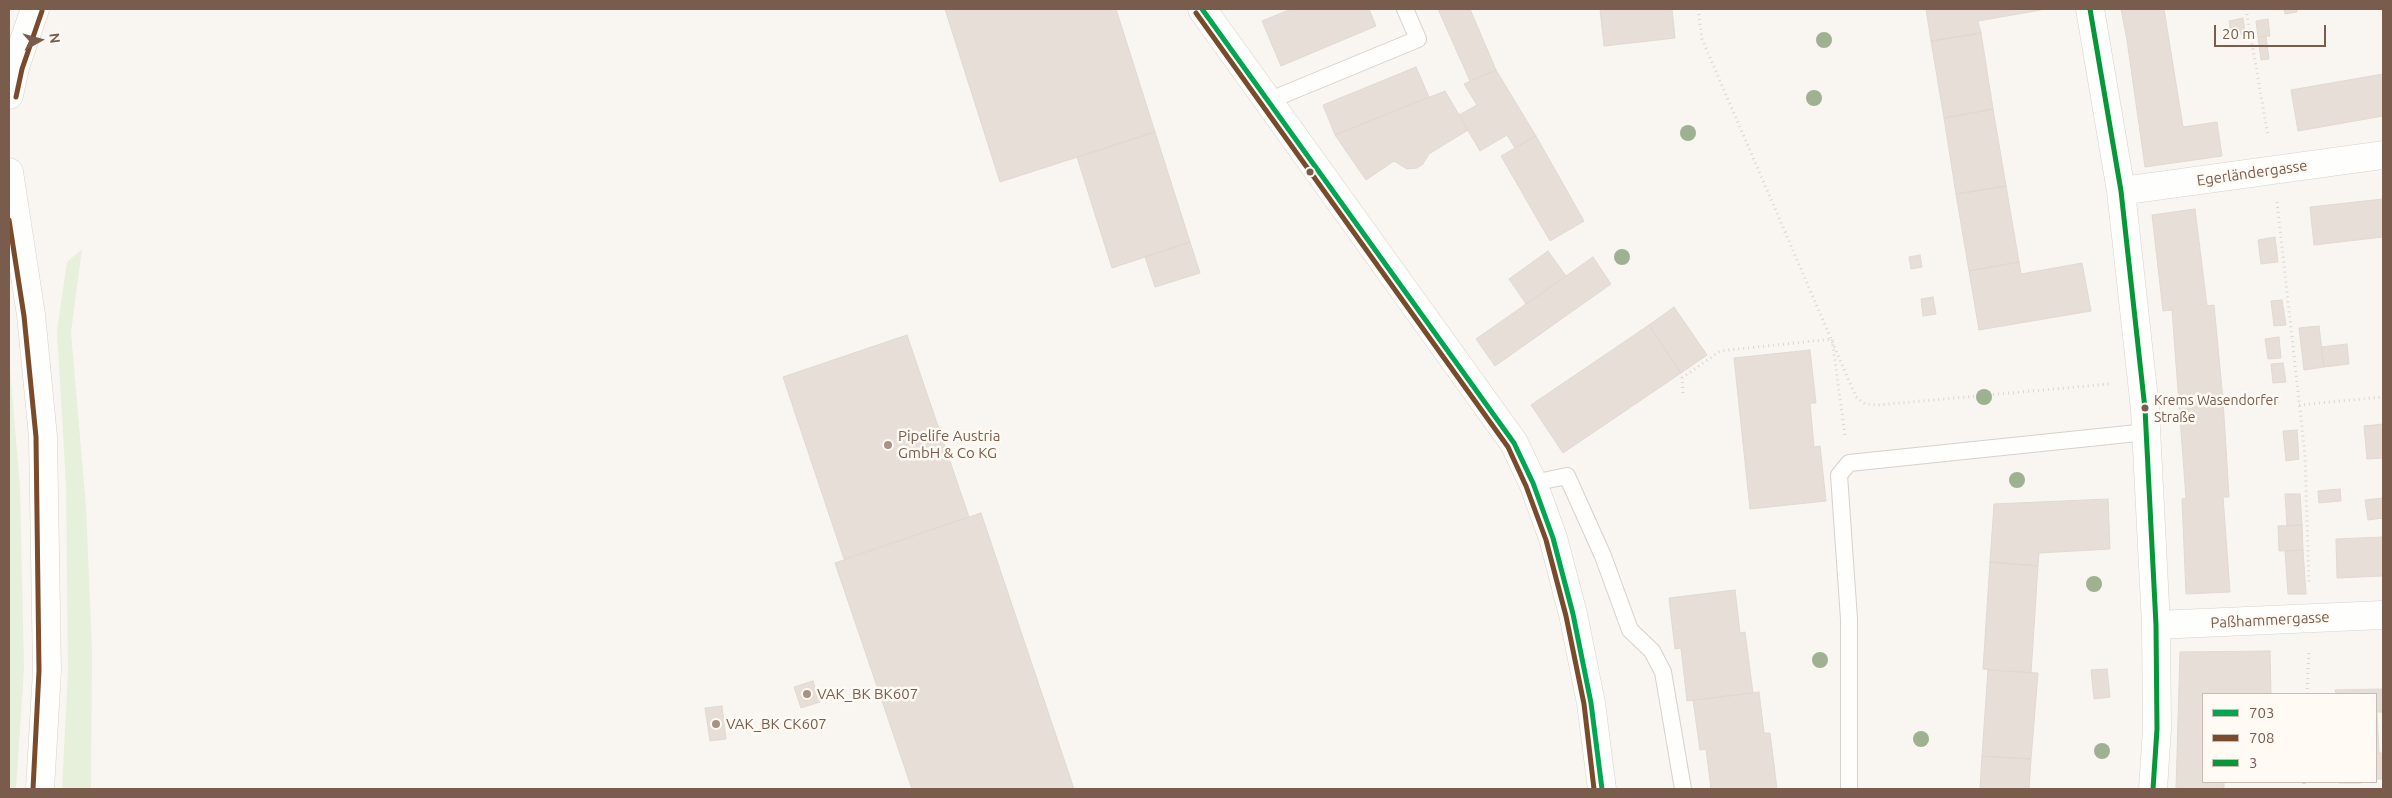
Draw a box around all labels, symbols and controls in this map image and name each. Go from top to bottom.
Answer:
north arrow [15,15,65,65]
scale bar [2217,15,2330,47]
text: 20 m [2222,25,2255,42]
text: N [46,32,63,44]
street label: Egerländergasse [2196,156,2308,190]
unlabelled marker [1305,167,1315,177]
place label: Krems Wasendorfer Straße [2154,392,2279,424]
marker: Krems Wasendorfer Straße [2140,403,2150,413]
place label: Pipelife Austria GmbH & Co KG [898,427,1000,462]
marker: Pipelife Austria GmbH & Co KG [882,439,894,451]
street label: Paßhammergasse [2210,608,2330,632]
place label: VAK_BK BK607 [817,685,918,703]
marker: VAK_BK BK607 [801,688,813,700]
legend [2202,693,2377,783]
text: 703 [2249,704,2274,721]
place label: VAK_BK CK607 [726,715,827,733]
marker: VAK_BK CK607 [710,718,722,730]
text: 708 [2249,729,2274,746]
text: 3 [2249,754,2257,771]

